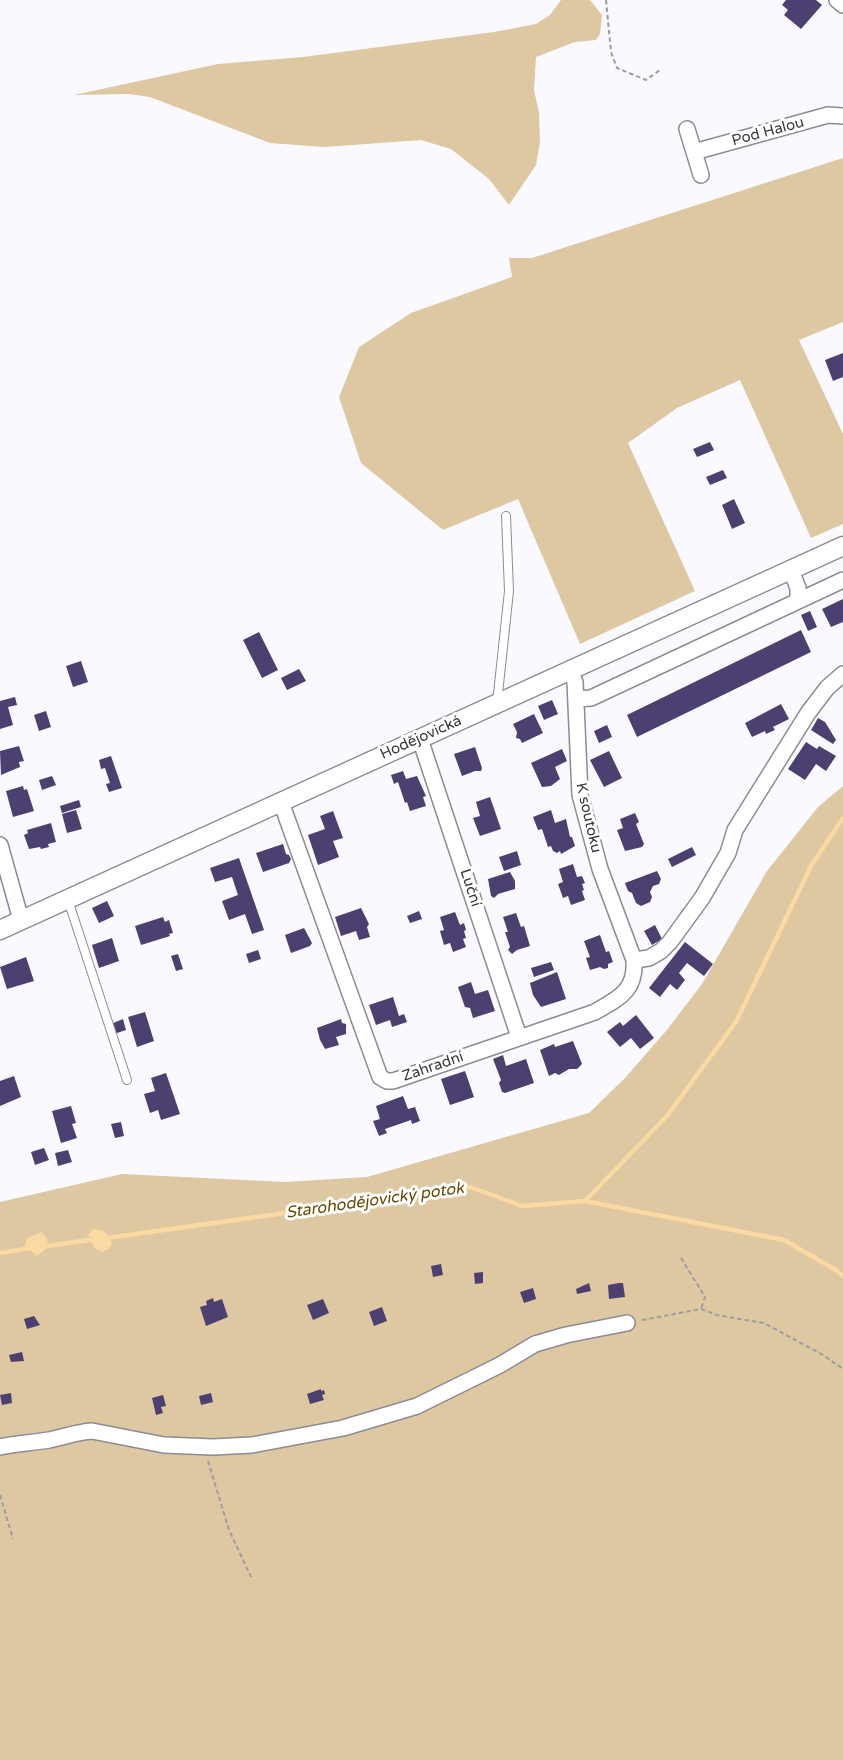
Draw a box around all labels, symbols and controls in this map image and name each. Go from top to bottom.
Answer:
street label: Pod Halou [730,114,806,150]
street label: Hodějovická [378,712,464,764]
street label: K soutoku [571,781,605,855]
street label: Luční [455,867,485,909]
street label: Zahradní [400,1048,466,1086]
water label: Starohodějovický potok [285,1179,465,1223]

